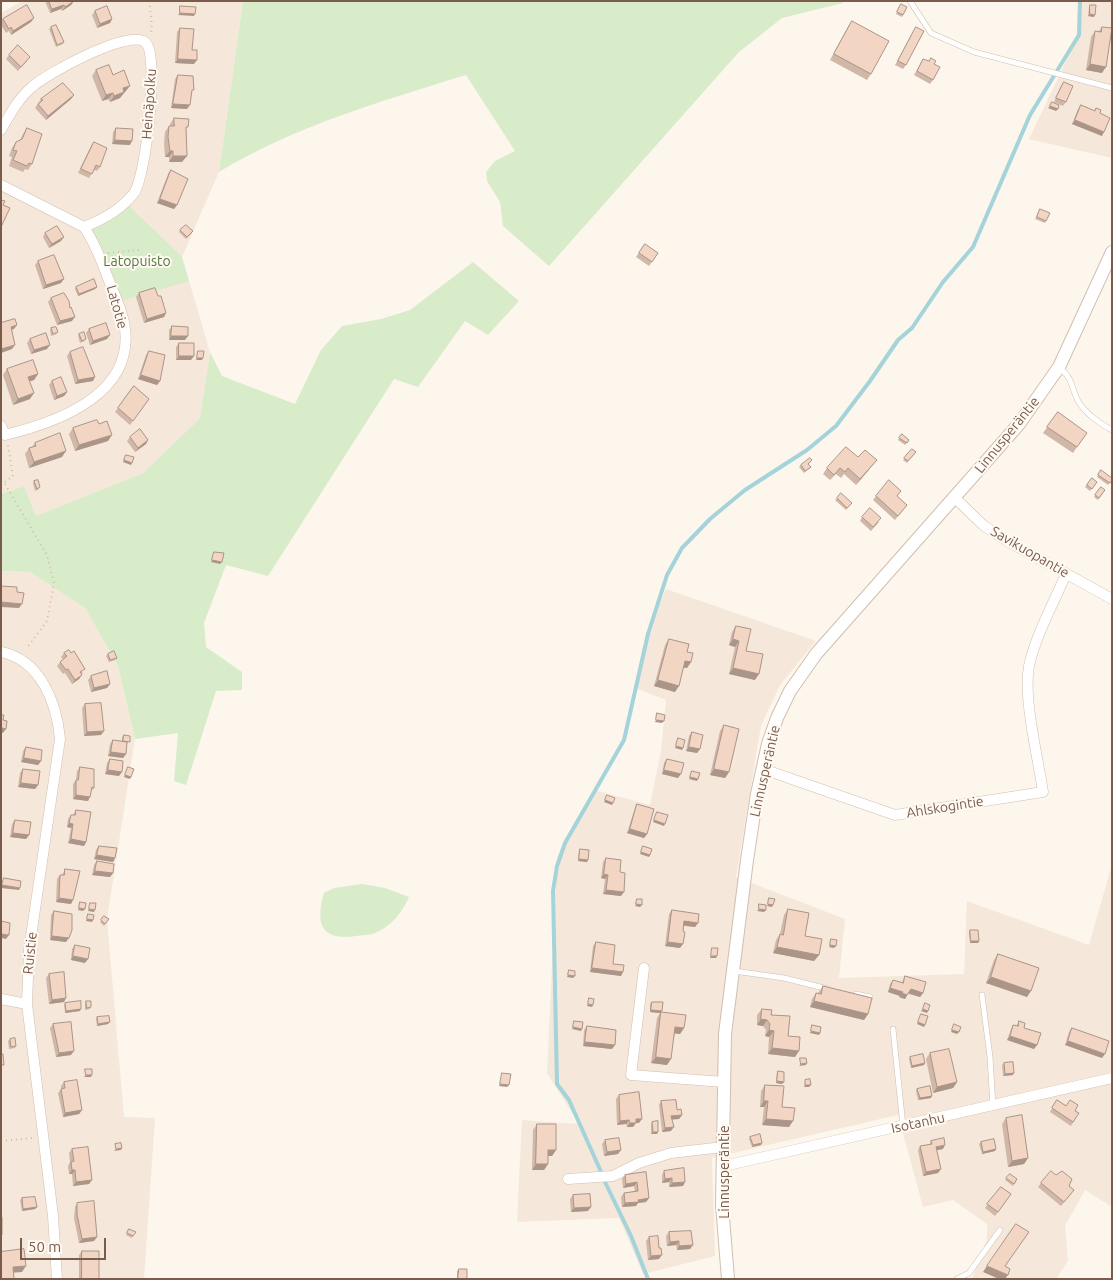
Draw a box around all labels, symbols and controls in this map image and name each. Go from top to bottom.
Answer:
street label: Heinäpolku [138,68,160,140]
park label: Latopuisto [103,253,171,269]
street label: Latotie [103,283,131,331]
street label: Linnusperäntie [971,393,1043,477]
street label: Savikuopantie [988,523,1072,581]
street label: Linnusperäntie [746,724,784,818]
street label: Ahlskogintie [905,793,985,821]
street label: Ruistie [19,931,41,975]
street label: Isotanhu [890,1109,946,1137]
street label: Linnusperäntie [716,1125,732,1219]
scale bar [22,1228,109,1260]
text: 50 m [28,1238,61,1255]

